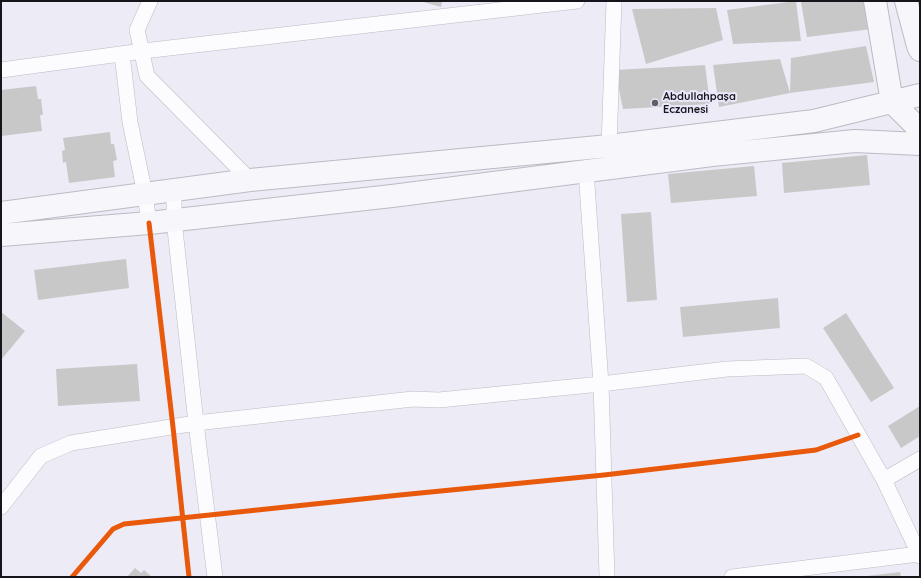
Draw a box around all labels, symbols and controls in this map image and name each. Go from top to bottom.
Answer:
place label: Abdullahpaşa Eczanesi [663,90,736,116]
marker: Abdullahpaşa Eczanesi [650,98,660,108]

